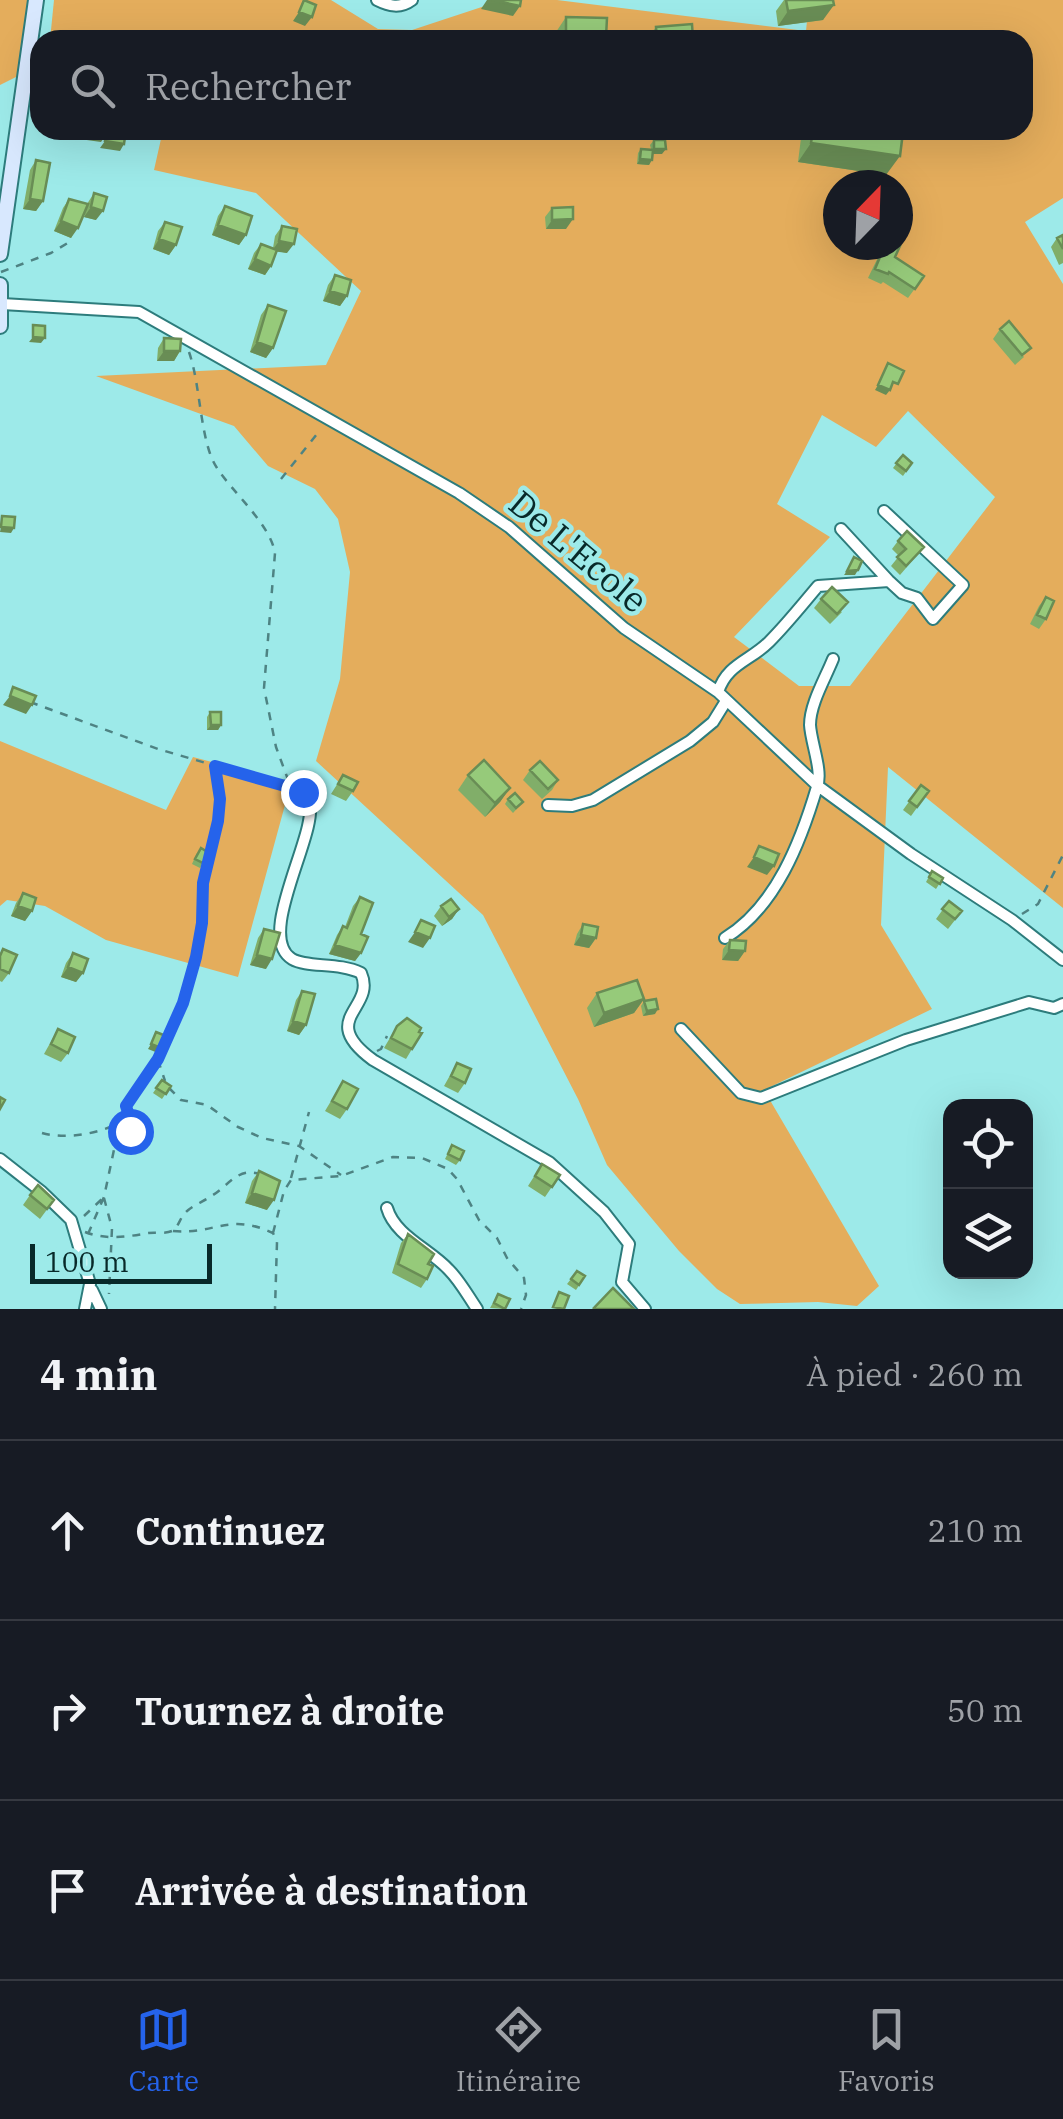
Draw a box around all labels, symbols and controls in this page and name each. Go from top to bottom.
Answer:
search box [30,30,1033,140]
icon: search [65,58,120,113]
text: Rechercher [145,61,351,110]
north arrow [823,170,913,260]
street label: De L'Ecole [500,480,657,623]
route end [281,770,327,816]
map controls [943,1099,1033,1279]
button: locate [943,1099,1033,1189]
route start [108,1109,154,1155]
button: layers [943,1189,1033,1279]
scale bar [30,1239,212,1284]
text: 100 m [45,1243,129,1280]
text: 4 min [40,1347,158,1402]
text: À pied · 260 m [806,1353,1023,1395]
icon: ahead [40,1503,95,1558]
text: Continuez [135,1506,325,1555]
text: 210 m [927,1509,1023,1551]
icon: right [40,1683,95,1738]
text: Tournez à droite [135,1686,444,1735]
text: 50 m [947,1689,1023,1731]
icon: arrive [40,1863,95,1918]
text: Arrivée à destination [135,1866,528,1915]
tab: Carte [128,2002,199,2099]
tab: Itinéraire [456,2002,581,2099]
tab: Favoris [838,2002,935,2099]

